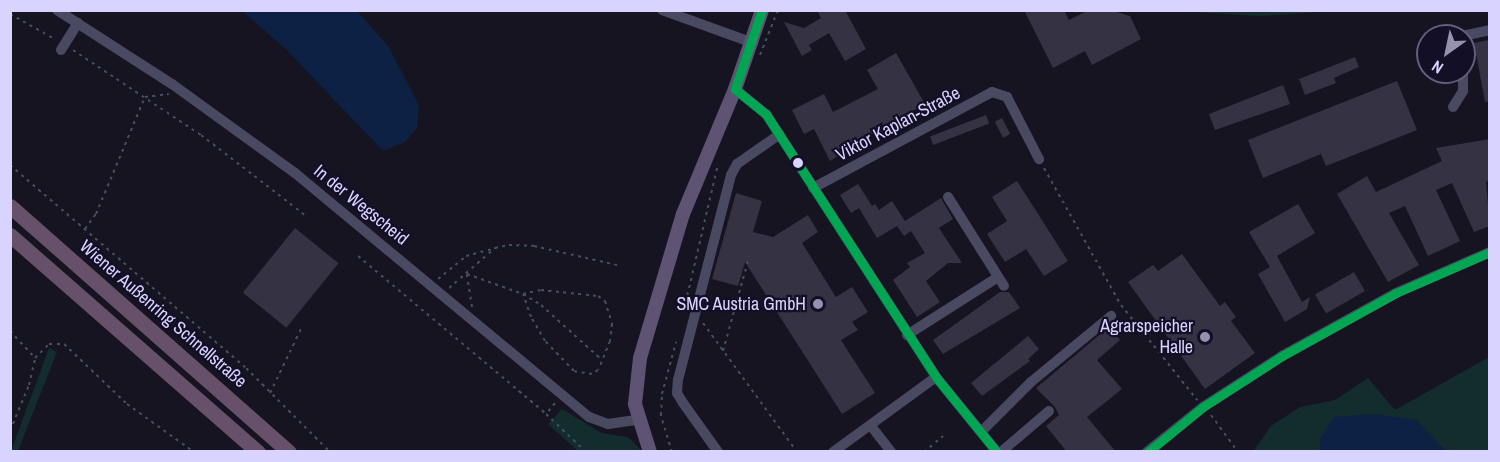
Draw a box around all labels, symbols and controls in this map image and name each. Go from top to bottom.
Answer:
north arrow [1416,24,1476,84]
text: N [1427,56,1447,79]
street label: Viktor Kaplan-Straße [832,82,964,166]
unlabelled marker [792,157,804,169]
street label: In der Wegscheid [309,160,413,250]
street label: Wiener Außenring Schnellstraße [75,235,251,393]
place label: SMC Austria GmbH [676,293,806,315]
marker: SMC Austria GmbH [811,297,825,311]
place label: Agrarspeicher Halle [1100,316,1193,358]
marker: Agrarspeicher Halle [1198,330,1212,344]

